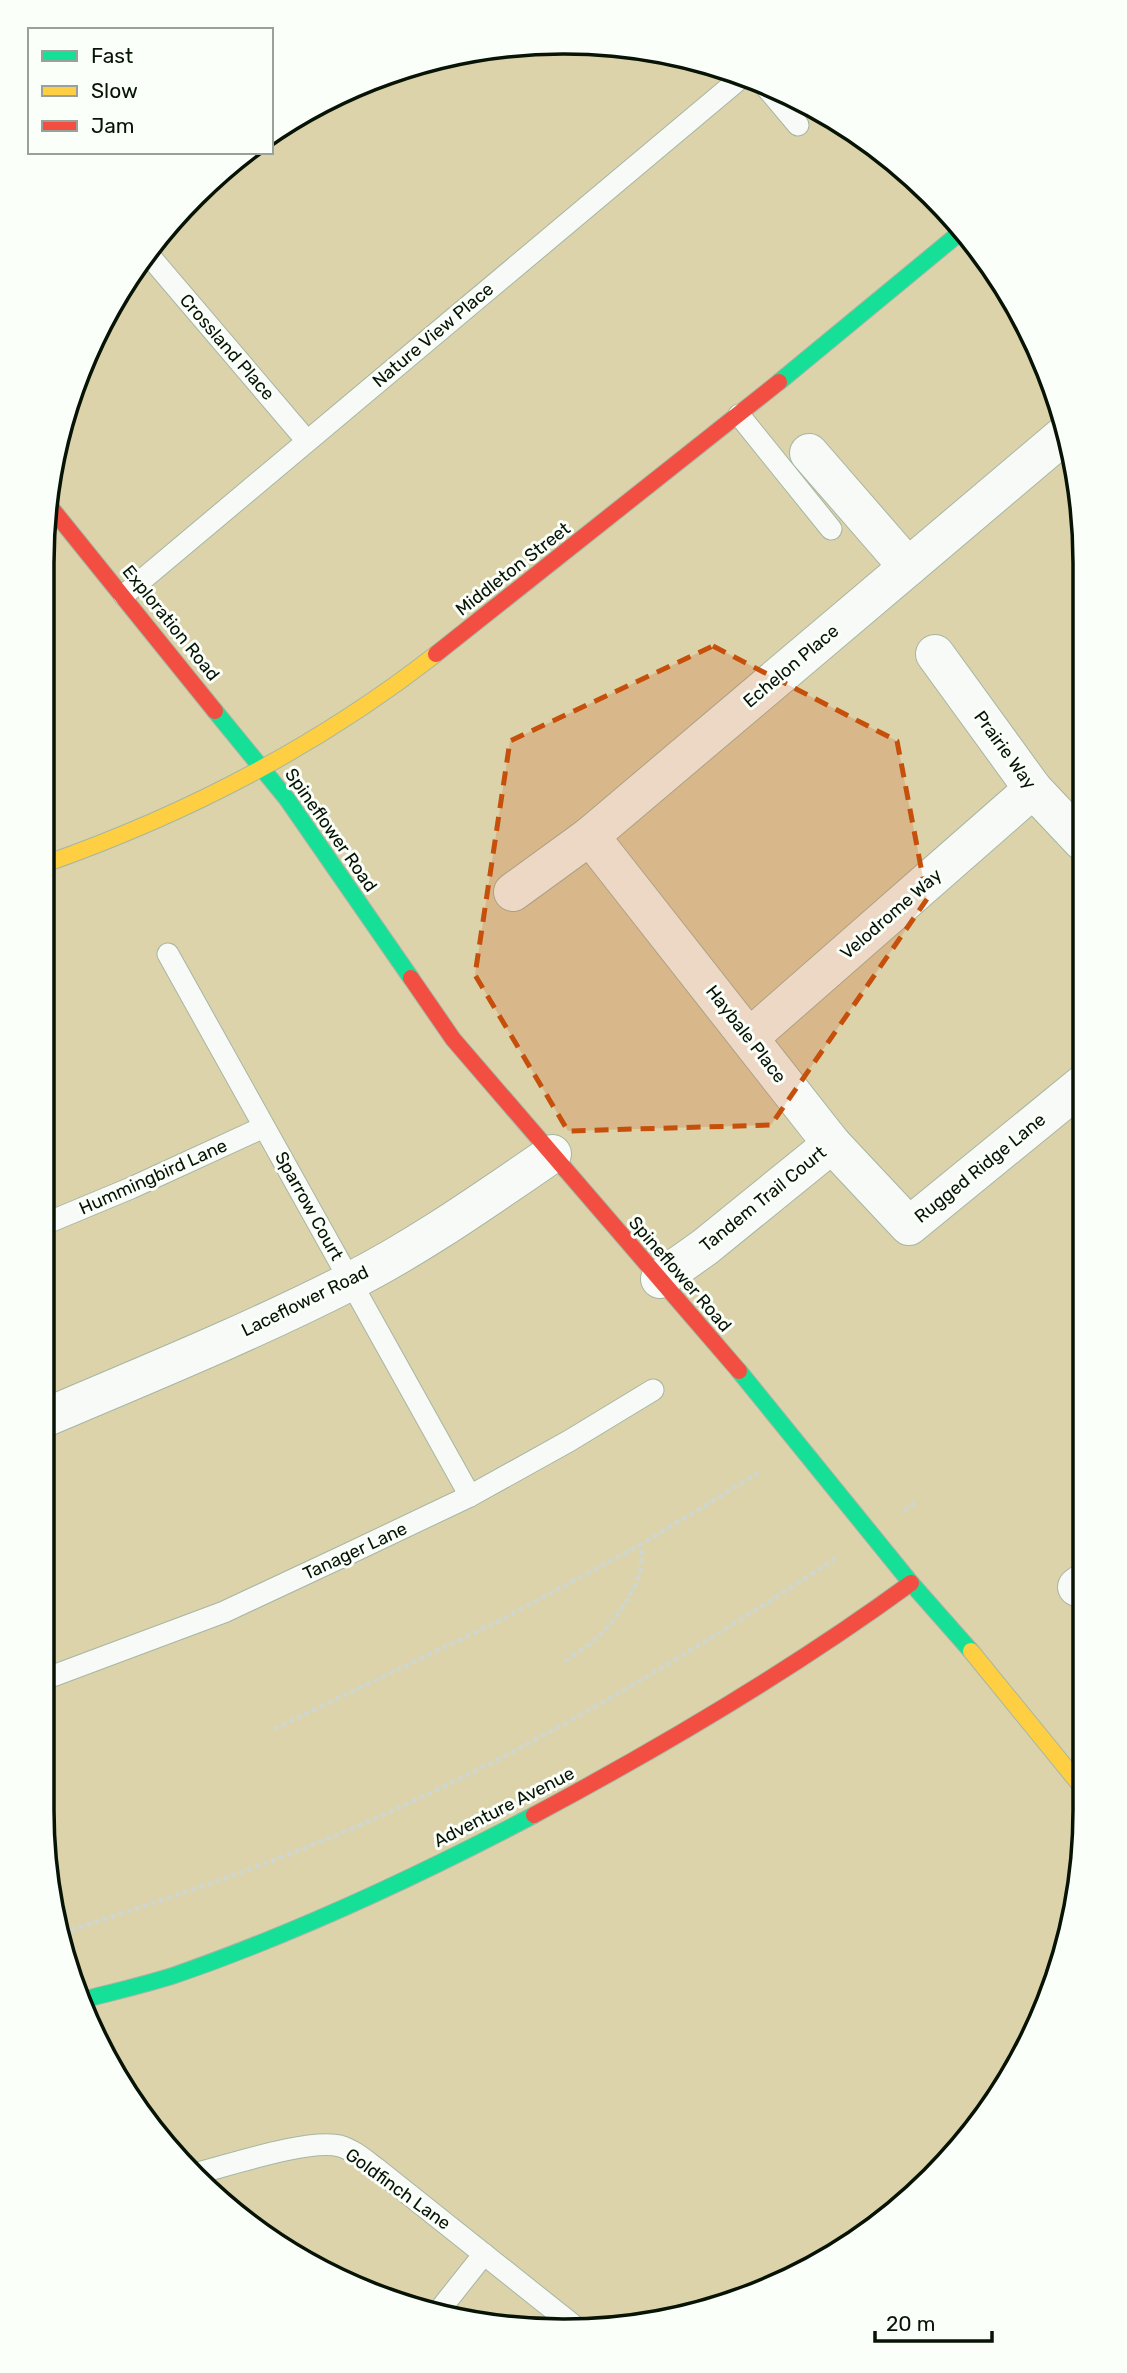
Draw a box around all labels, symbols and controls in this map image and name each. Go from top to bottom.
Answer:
legend [28,28,273,154]
text: Fast [91,43,133,68]
text: Slow [91,78,138,103]
text: Jam [91,113,135,138]
street label: Nature View Place [368,278,498,392]
street label: Crossland Place [175,289,279,405]
street label: Middleton Street [451,517,575,621]
street label: Exploration Road [118,561,224,685]
street label: Echelon Place [739,620,843,712]
street label: Prairie Way [969,706,1041,794]
street label: Spineflower Road [280,764,382,896]
street label: Velodrome Way [836,864,946,964]
street label: Haybale Place [701,981,791,1087]
street label: Rugged Ridge Lane [910,1108,1050,1228]
street label: Hummingbird Lane [76,1134,230,1220]
street label: Tandem Trail Court [695,1141,831,1257]
street label: Sparrow Court [270,1148,348,1264]
street label: Spineflower Road [624,1212,736,1336]
street label: Laceflower Road [238,1261,372,1341]
street label: Tanager Lane [299,1517,411,1585]
street label: Adventure Avenue [430,1762,578,1852]
street label: Goldfinch Lane [341,2143,455,2235]
scale bar [875,2300,992,2344]
text: 20 m [886,2311,935,2336]

